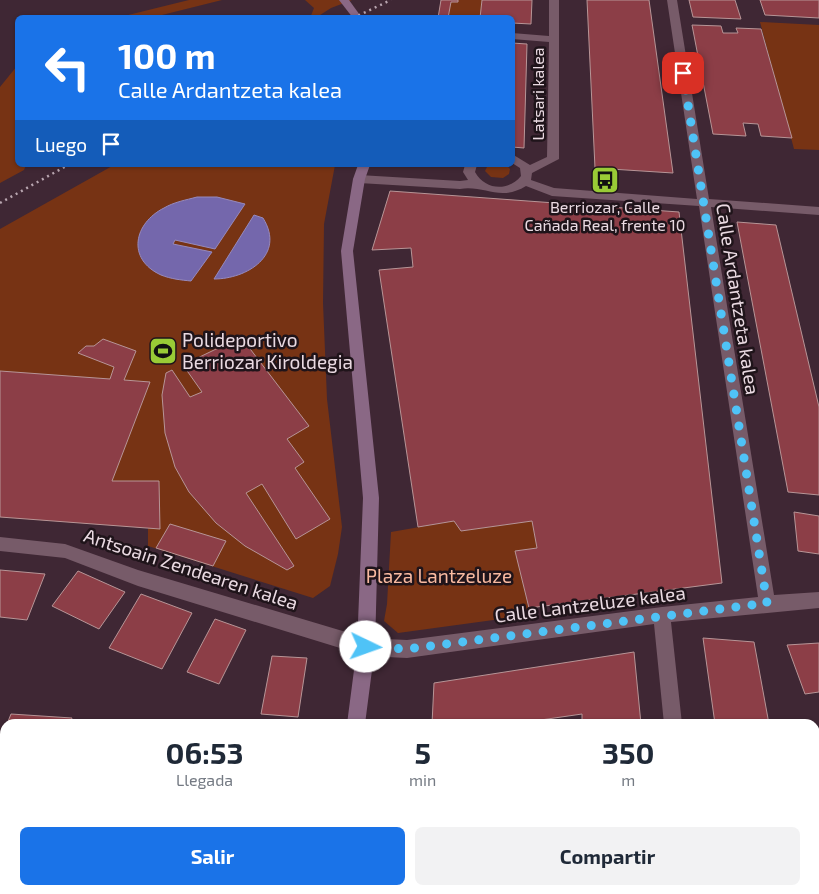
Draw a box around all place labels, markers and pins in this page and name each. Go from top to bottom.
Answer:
pin [662,52,704,94]
bus stop icon: Berriozar, Calle Cañada Real, frente 10 [590,165,620,195]
place label: Berriozar, Calle Cañada Real, frente 10 [525,197,685,234]
place label: Polideportivo Berriozar Kiroldegia [182,328,353,373]
sports icon: Polideportivo Berriozar Kiroldegia [148,336,178,366]

